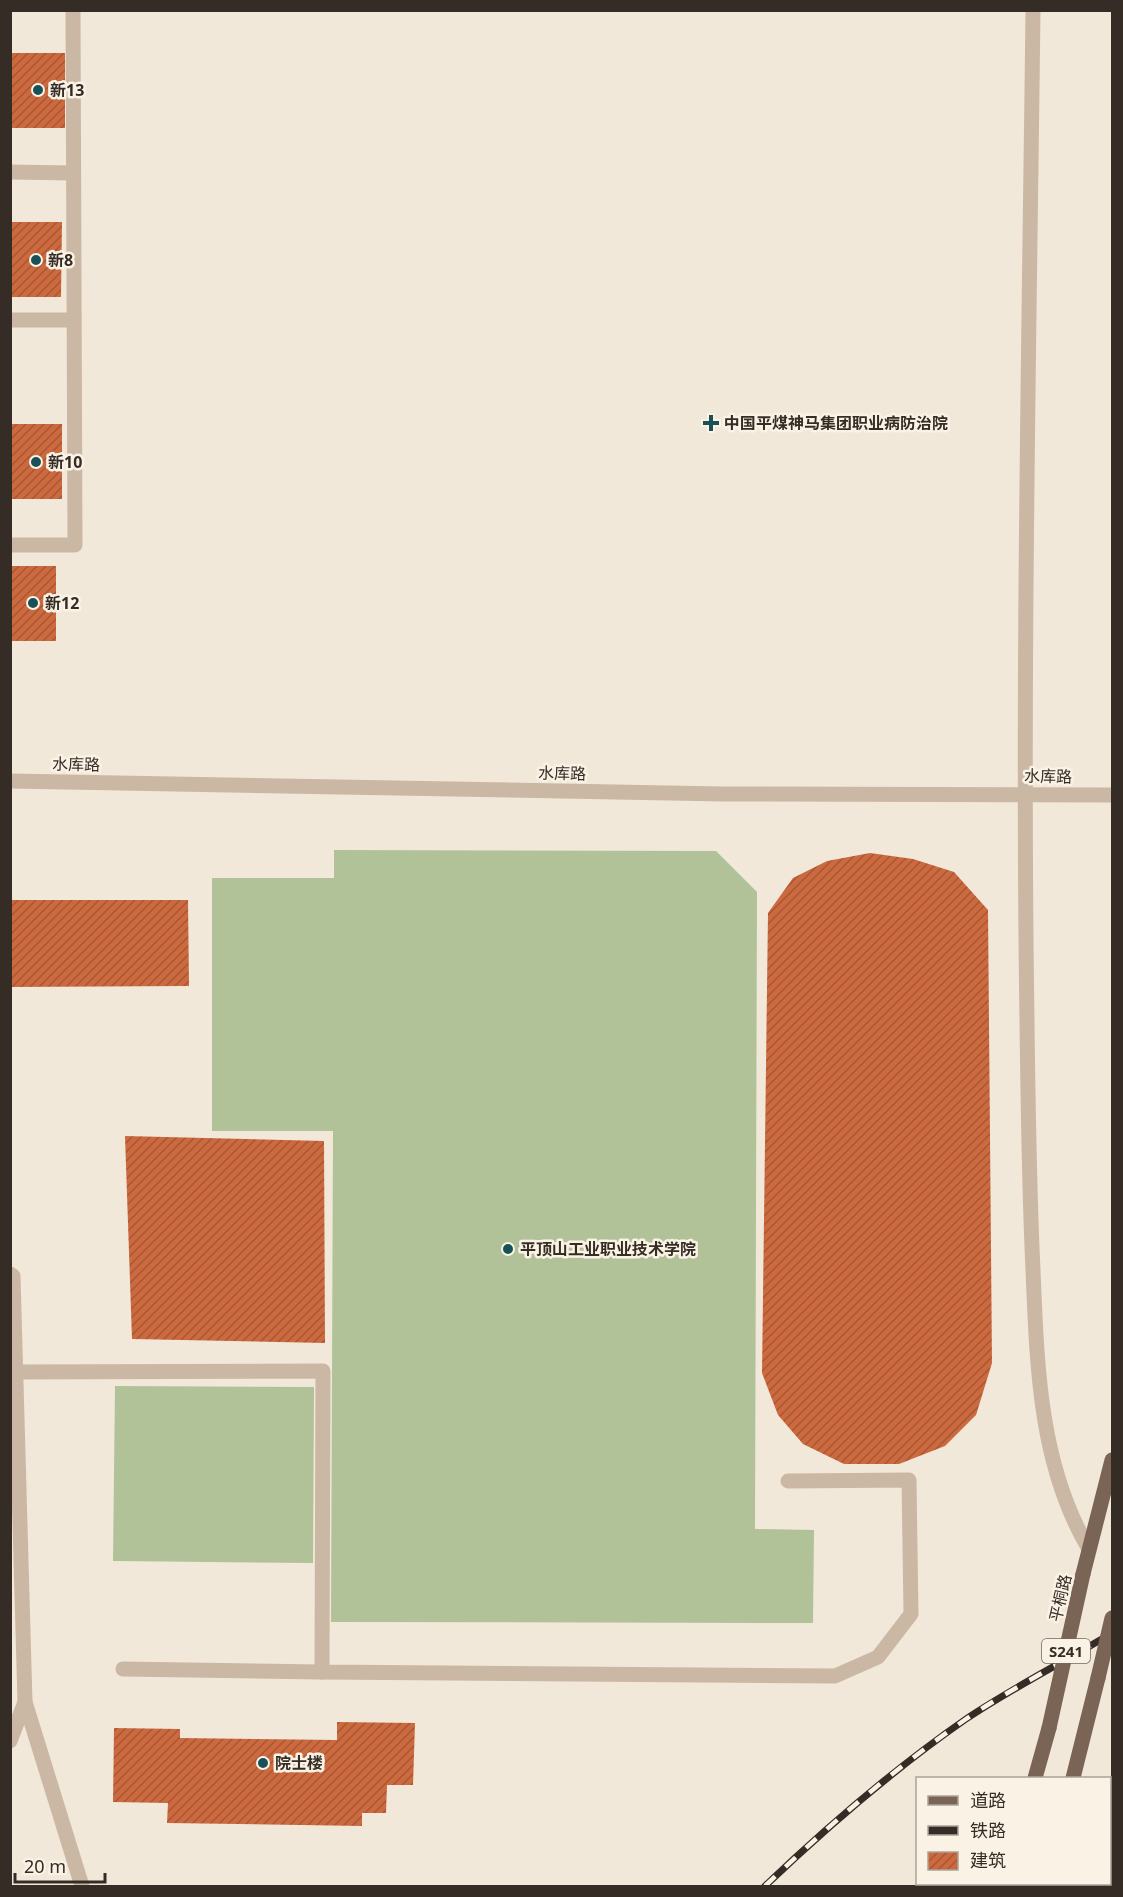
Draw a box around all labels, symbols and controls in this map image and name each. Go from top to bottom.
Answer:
place label: 新13 [50,79,84,101]
marker: 新13 [31,83,45,97]
place label: 新8 [48,249,73,271]
marker: 新8 [29,253,43,267]
place label: 中国平煤神马集团职业病防治院 [724,412,948,434]
marker: 中国平煤神马集团职业病防治院 [702,414,720,432]
place label: 新10 [48,451,82,473]
marker: 新10 [29,455,43,469]
place label: 新12 [45,592,79,614]
marker: 新12 [26,596,40,610]
street label: 水库路 [52,753,100,775]
street label: 水库路 [538,762,586,784]
street label: 水库路 [1024,765,1072,787]
place label: 平顶山工业职业技术学院 [520,1238,696,1260]
marker: 平顶山工业职业技术学院 [501,1242,515,1256]
street label: 平桐路 [1044,1572,1076,1624]
road number: S241 [1042,1639,1090,1663]
place label: 院士楼 [275,1752,323,1774]
marker: 院士楼 [256,1756,270,1770]
legend [916,1777,1111,1885]
text: 道路 [970,1788,1006,1812]
text: 铁路 [970,1818,1006,1842]
scale bar [15,1846,105,1884]
text: 建筑 [970,1848,1006,1872]
text: 20 m [24,1854,66,1878]

